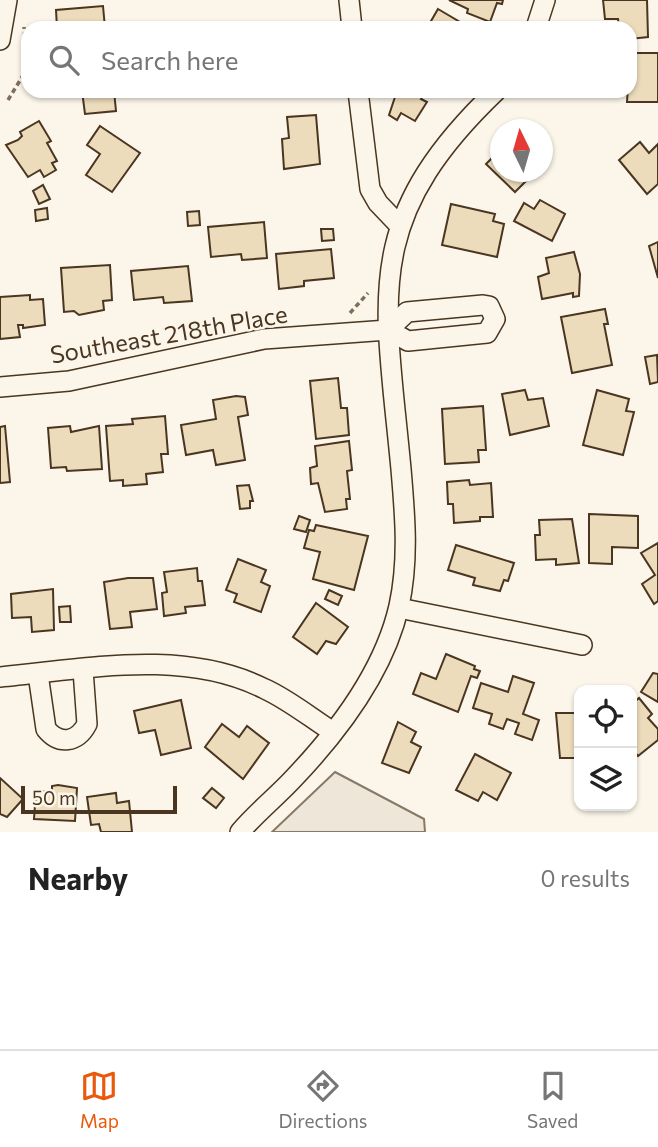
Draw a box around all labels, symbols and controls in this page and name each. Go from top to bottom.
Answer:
search box [21,21,637,98]
icon: search [45,41,83,79]
text: Search here [101,44,239,75]
north arrow [490,119,553,182]
street label: Southeast 218th Place [48,298,290,369]
map controls [574,685,637,811]
button: locate [574,685,637,748]
button: layers [574,748,637,811]
scale bar [21,783,177,815]
text: 50 m [32,786,76,809]
text: Nearby [28,859,128,896]
text: 0 results [541,864,630,892]
tab: Map [80,1067,119,1132]
tab: Directions [278,1067,368,1132]
tab: Saved [527,1067,578,1132]

